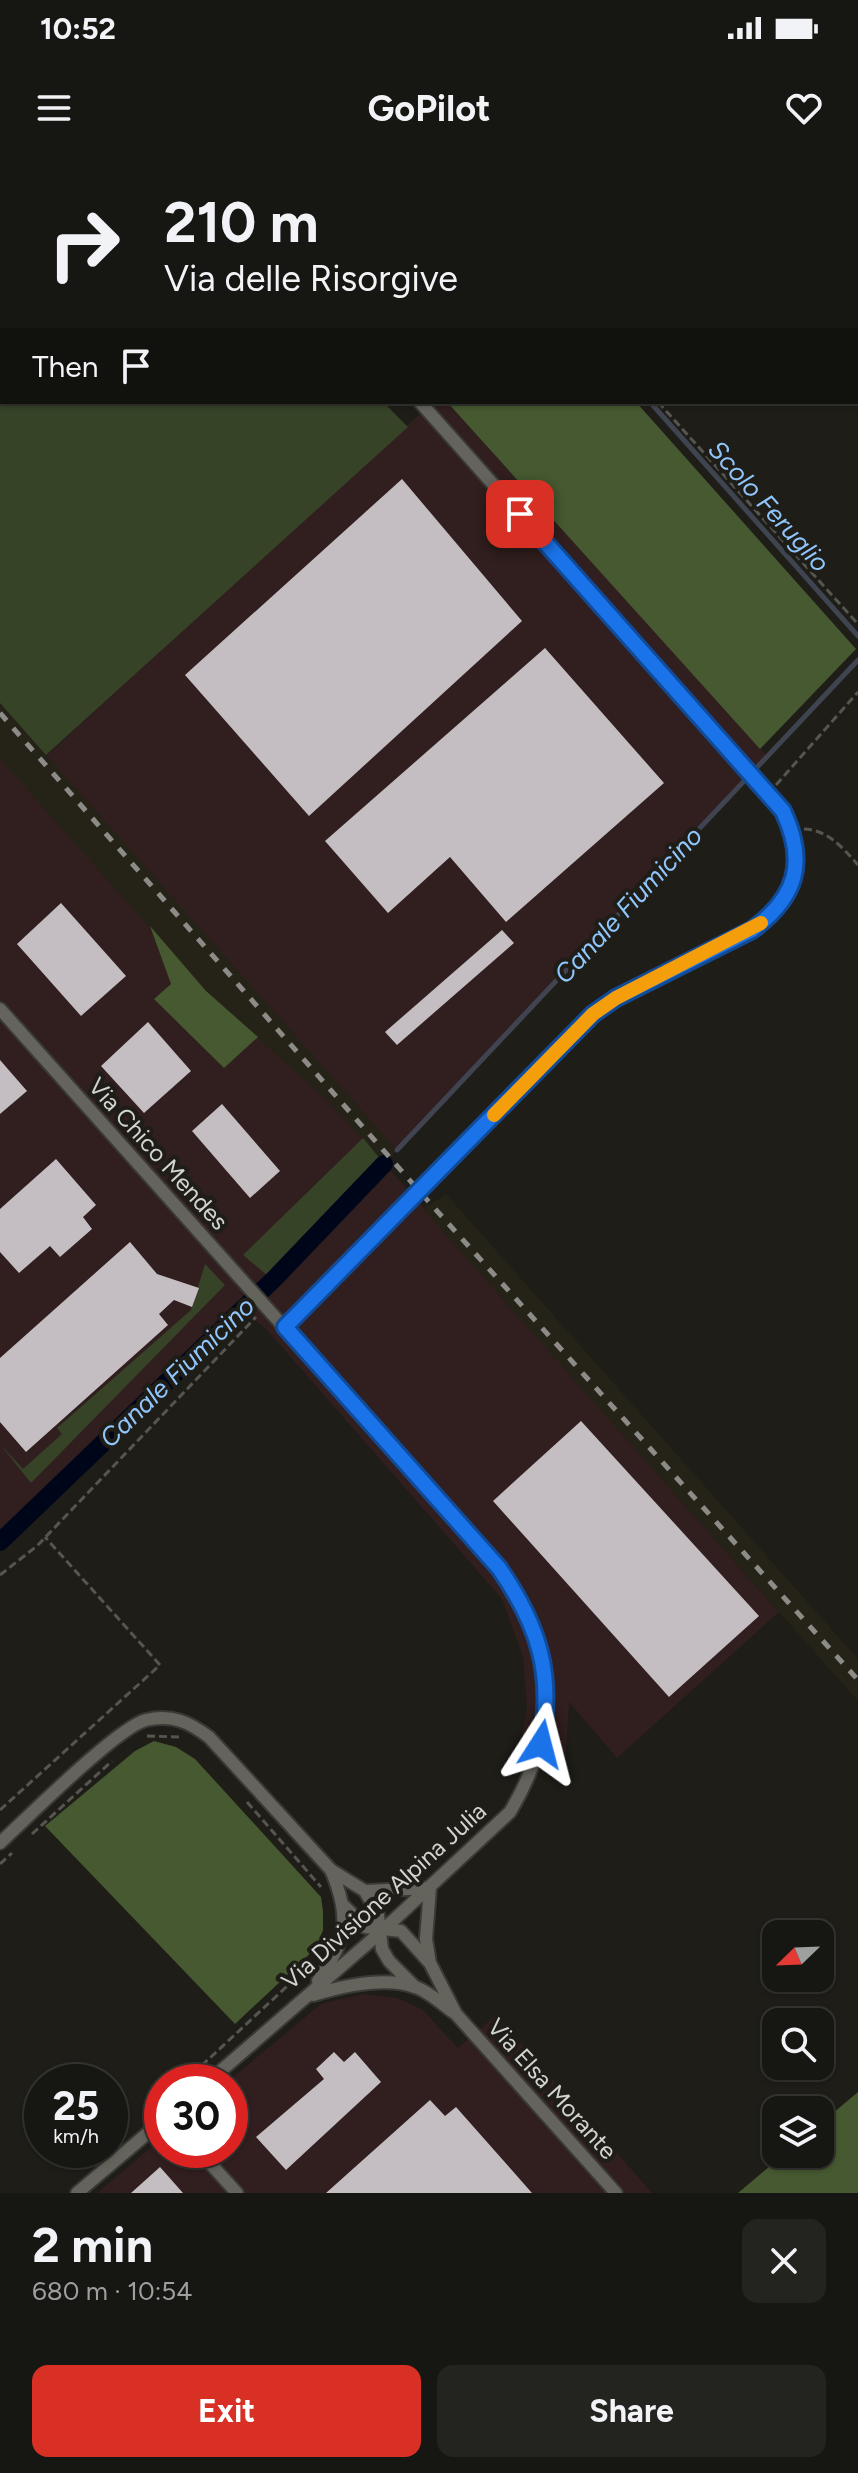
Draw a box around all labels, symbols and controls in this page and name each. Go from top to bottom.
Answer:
text: 10:52 [40,10,116,47]
icon: menu [32,86,76,130]
icon: heart [782,86,826,130]
text: GoPilot [367,87,491,130]
text: 210 m [164,189,319,256]
icon: right [32,192,136,296]
text: Via delle Risorgive [164,257,458,300]
icon: arrive [114,344,158,388]
text: Then [32,348,98,385]
water label: Scolo Feruglio [702,434,836,578]
pin [486,480,554,548]
icon: arrive [498,492,542,536]
water label: Canale Fiumicino [547,820,709,990]
street label: Via Chico Mendes [82,1072,234,1236]
water label: Canale Fiumicino [93,1290,261,1454]
position arrow [499,1702,583,1786]
street label: Via Divisione Alpina Julia [275,1796,492,1995]
north arrow [762,1920,834,1992]
map controls [762,1920,834,2168]
button: search [762,2008,834,2080]
street label: Via Elsa Morante [482,2012,623,2165]
speed limit sign: 30 [144,2064,248,2168]
text: 25 [53,2082,99,2130]
button: layers [762,2096,834,2168]
text: km/h [53,2124,99,2148]
text: 2 min [32,2216,153,2274]
button: close [742,2219,826,2303]
text: 680 m · 10:54 [32,2275,192,2307]
button: Exit [32,2365,421,2457]
button: Share [437,2365,826,2457]

